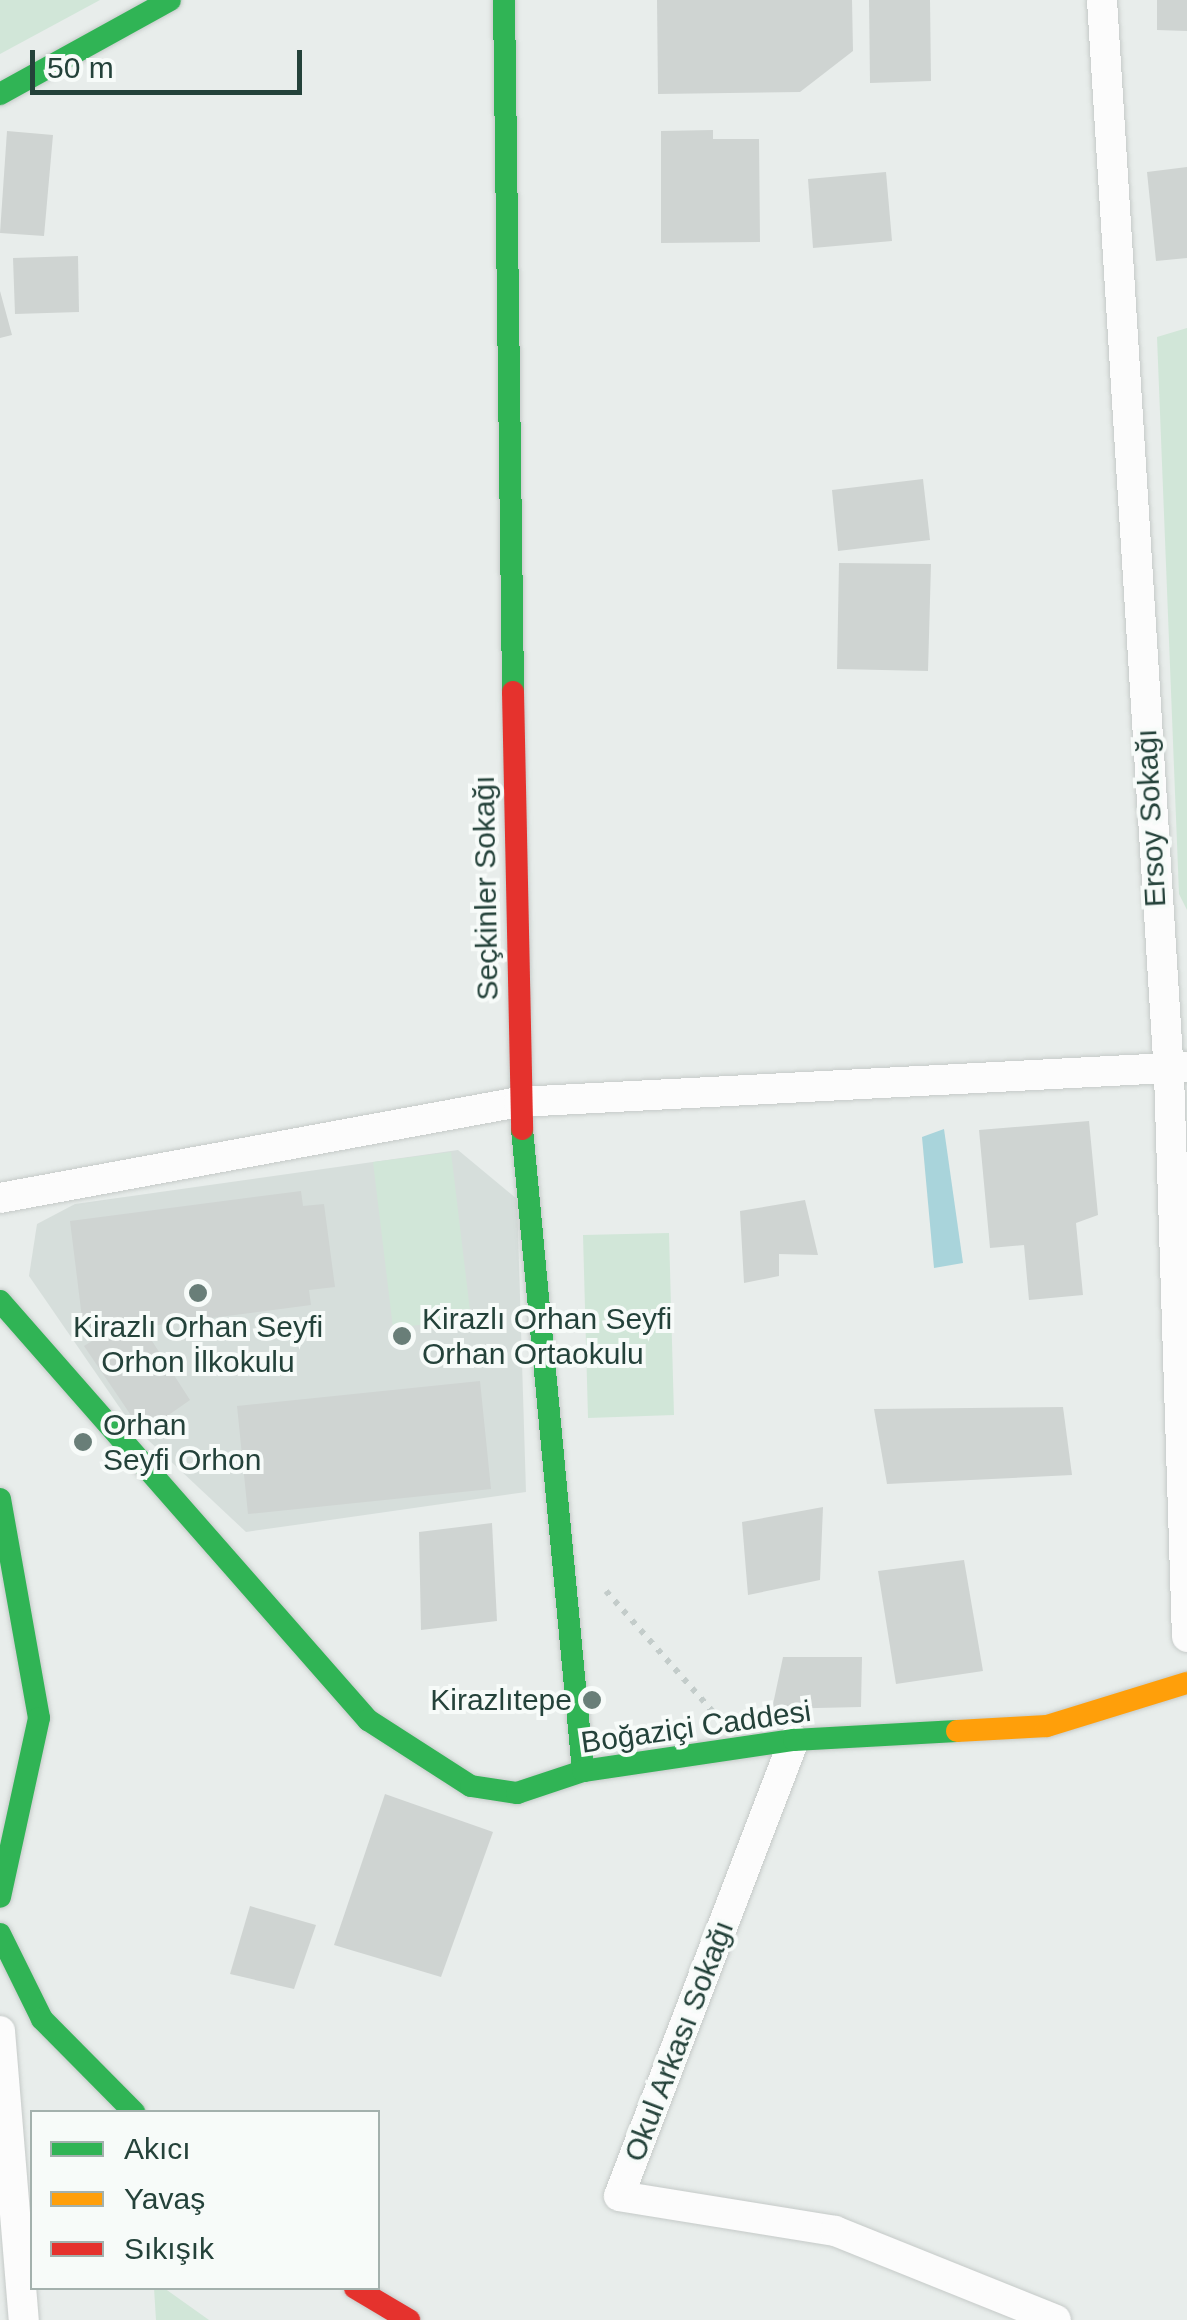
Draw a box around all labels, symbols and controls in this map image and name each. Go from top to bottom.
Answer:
scale bar [35,30,308,92]
text: 50 m [47,51,114,84]
street label: Ersoy Sokağı [1128,728,1174,908]
street label: Seçkinler Sokağı [466,775,506,1001]
marker: Kirazlı Orhan Seyfi Orhon İlkokulu [187,1282,209,1304]
place label: Kirazlı Orhan Seyfi Orhan Ortaokulu [422,1301,672,1372]
place label: Kirazlı Orhan Seyfi Orhon İlkokulu [73,1309,323,1380]
marker: Kirazlı Orhan Seyfi Orhan Ortaokulu [391,1325,413,1347]
place label: Orhan Seyfi Orhon [103,1407,261,1478]
marker: Orhan Seyfi Orhon [72,1431,94,1453]
place label: Kirazlıtepe [430,1682,572,1718]
marker: Kirazlıtepe [581,1689,603,1711]
street label: Boğaziçi Caddesi [579,1693,813,1761]
street label: Okul Arkası Sokağı [616,1915,742,2167]
legend [30,2110,380,2290]
text: Akıcı [124,2132,191,2165]
text: Yavaş [124,2182,205,2215]
text: Sıkışık [124,2232,214,2265]

